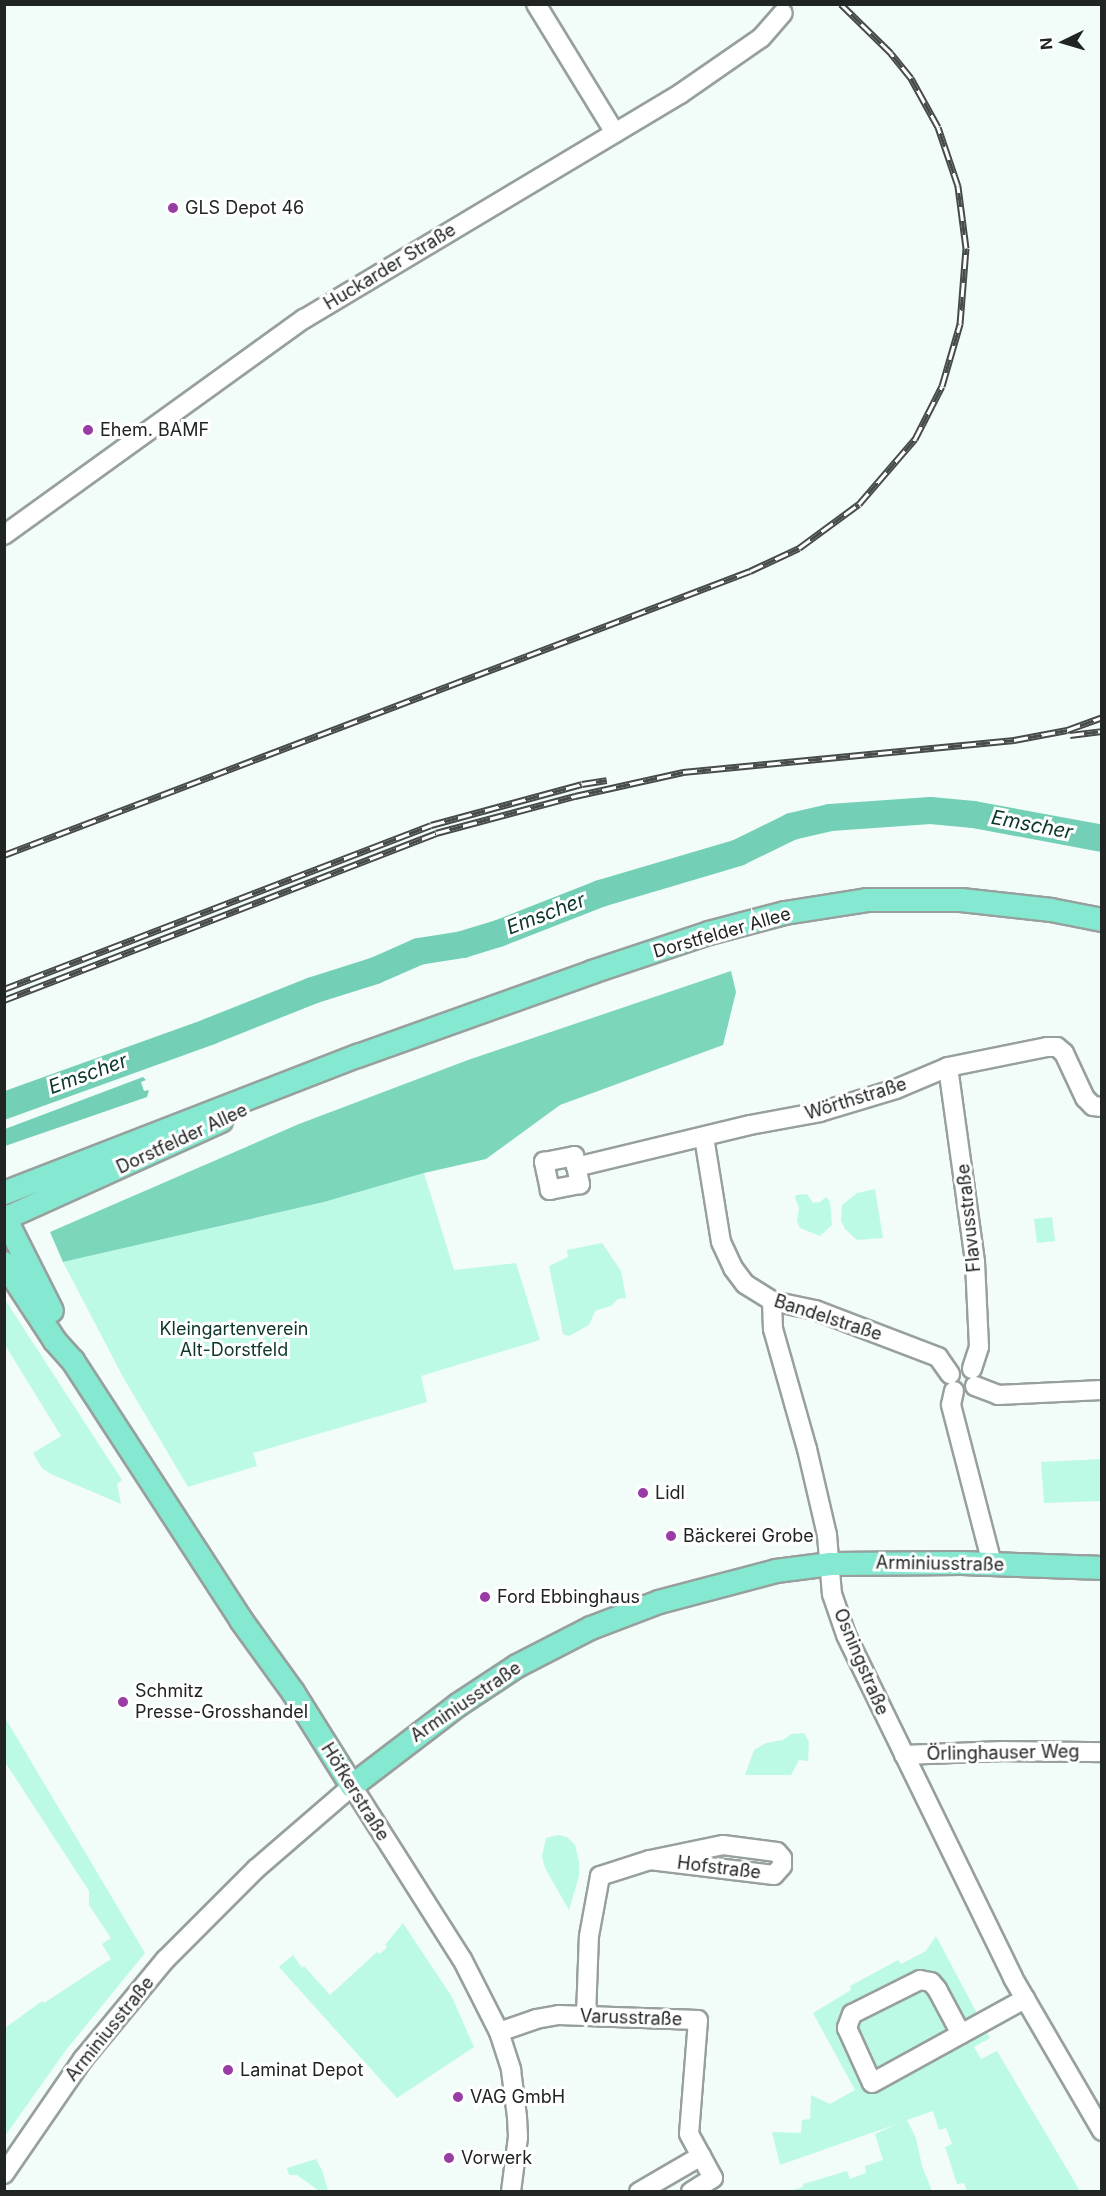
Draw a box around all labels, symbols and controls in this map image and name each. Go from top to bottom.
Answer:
north arrow [1034,12,1094,72]
text: N [1036,37,1057,51]
place label: GLS Depot 46 [185,197,304,219]
marker: GLS Depot 46 [166,201,180,215]
street label: Huckarder Straße [320,219,460,315]
place label: Ehem. BAMF [100,419,209,441]
marker: Ehem. BAMF [81,423,95,437]
water label: Emscher [989,805,1075,845]
water label: Emscher [503,888,589,940]
street label: Dorstfelder Allee [651,903,793,963]
water label: Emscher [45,1049,131,1099]
street label: Wörthstraße [803,1073,909,1125]
street label: Dorstfelder Allee [113,1099,251,1179]
street label: Flavusstraße [953,1163,985,1273]
street label: Bandelstraße [771,1290,885,1346]
park label: Kleingartenverein Alt-Dorstfeld [160,1319,308,1362]
place label: Lidl [655,1482,685,1504]
marker: Lidl [636,1486,650,1500]
place label: Bäckerei Grobe [683,1525,814,1547]
marker: Bäckerei Grobe [664,1529,678,1543]
street label: Arminiusstraße [876,1552,1004,1576]
place label: Ford Ebbinghaus [497,1586,640,1608]
marker: Ford Ebbinghaus [478,1590,492,1604]
street label: Osningstraße [829,1605,893,1719]
street label: Arminiusstraße [407,1657,525,1747]
place label: Schmitz Presse-Grosshandel [135,1681,308,1724]
marker: Schmitz Presse-Grosshandel [116,1695,130,1709]
street label: Höfkerstraße [316,1739,394,1845]
street label: Örlinghauser Weg [926,1741,1080,1765]
street label: Hofstraße [676,1852,762,1884]
street label: Arminiusstraße [61,1972,159,2086]
street label: Varusstraße [579,2005,683,2031]
place label: Laminat Depot [240,2059,363,2081]
marker: Laminat Depot [221,2063,235,2077]
place label: VAG GmbH [470,2086,565,2108]
marker: VAG GmbH [451,2090,465,2104]
place label: Vorwerk [461,2147,532,2169]
marker: Vorwerk [442,2151,456,2165]

